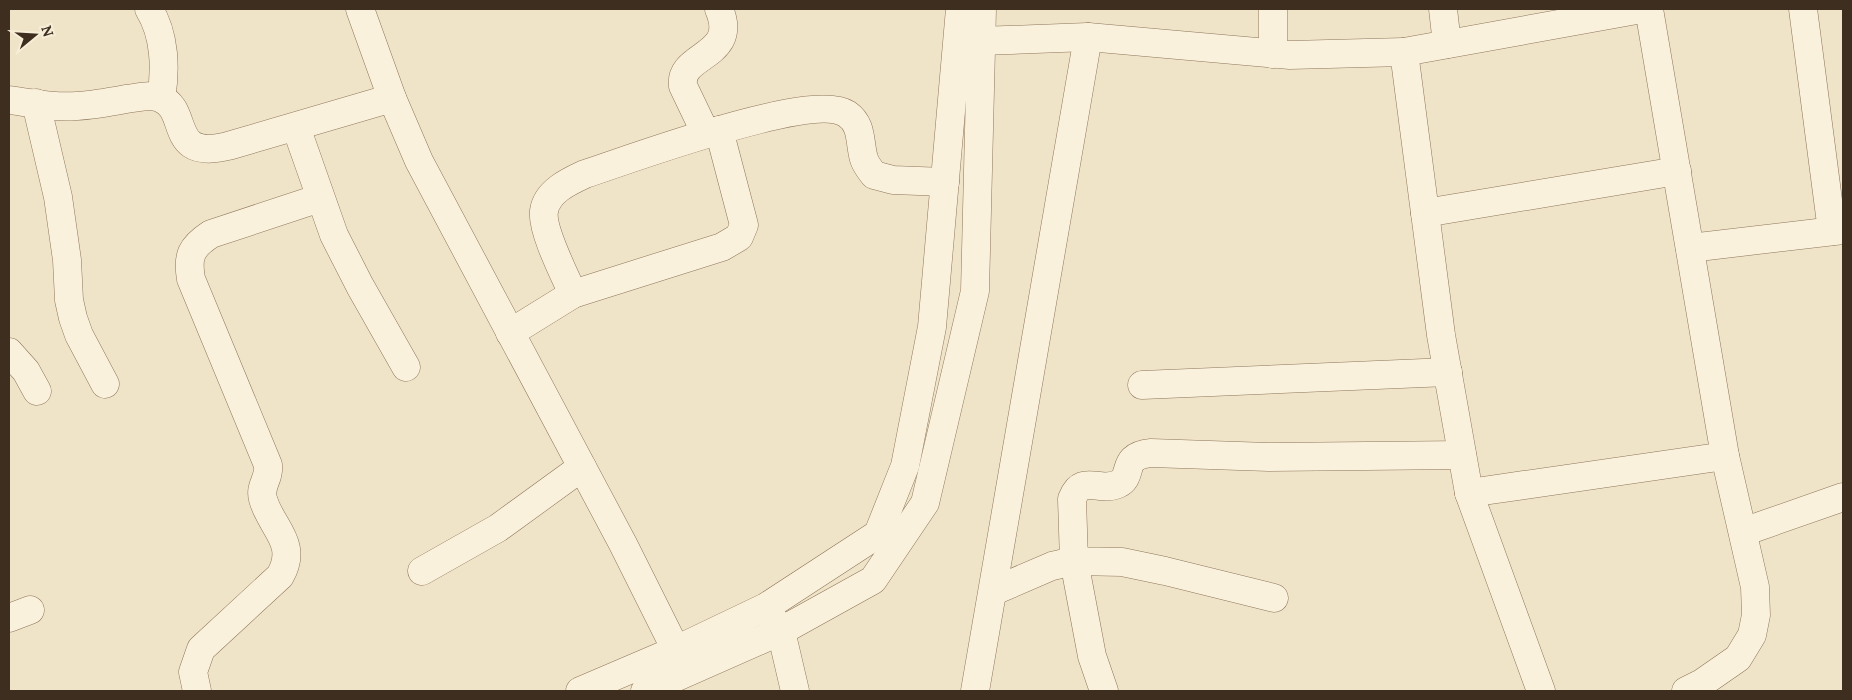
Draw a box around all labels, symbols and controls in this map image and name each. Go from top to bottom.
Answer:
north arrow [10,10,60,60]
text: N [37,23,58,39]

